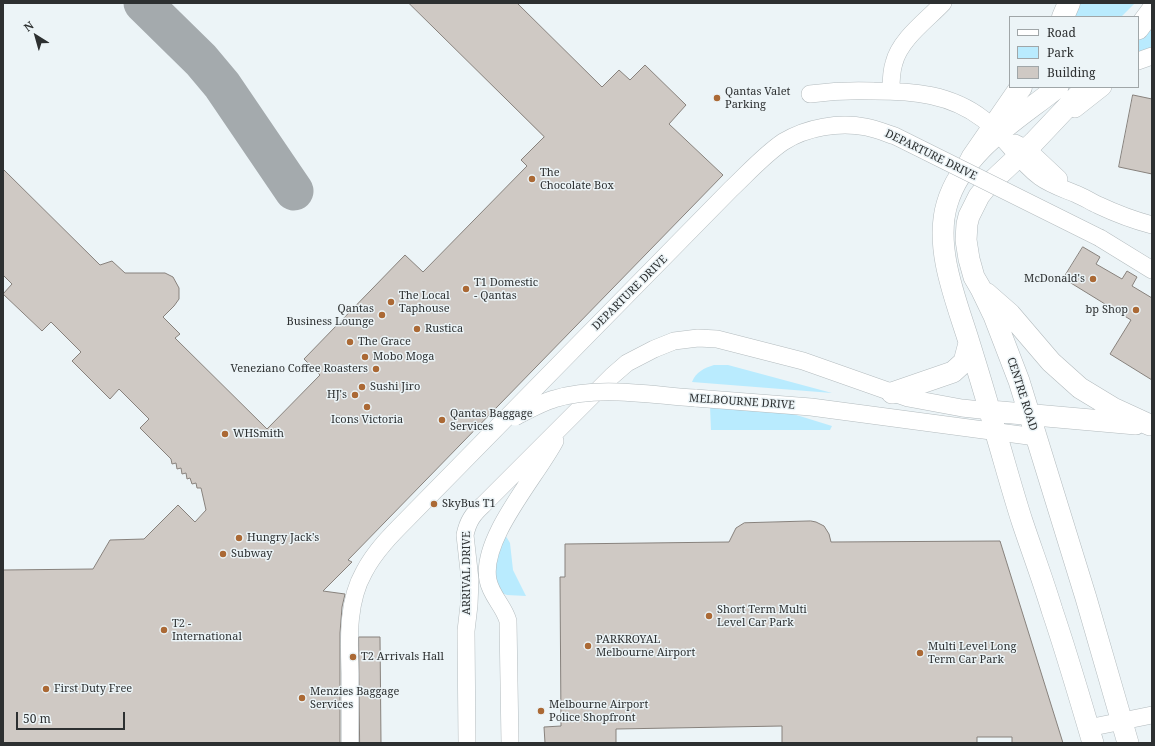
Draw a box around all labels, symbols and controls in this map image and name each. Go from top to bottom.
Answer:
north arrow [16,16,56,56]
legend [1009,16,1139,88]
text: N [20,17,36,35]
text: Road [1047,24,1076,41]
text: Park [1047,44,1074,61]
text: Building [1047,64,1095,81]
place label: Qantas Valet Parking [725,85,790,111]
marker: Qantas Valet Parking [712,93,722,103]
street label: DEPARTURE DRIVE [883,127,979,183]
place label: The Chocolate Box [540,166,614,192]
marker: The Chocolate Box [527,174,537,184]
street label: DEPARTURE DRIVE [590,253,670,333]
place label: McDonald's [1024,272,1085,286]
marker: McDonald's [1088,274,1098,284]
place label: T1 Domestic - Qantas [474,276,538,302]
marker: T1 Domestic - Qantas [461,284,471,294]
place label: The Local Taphouse [399,289,450,315]
marker: The Local Taphouse [386,297,396,307]
place label: Qantas Business Lounge [286,302,374,328]
place label: bp Shop [1086,303,1128,317]
marker: bp Shop [1131,305,1141,315]
marker: Qantas Business Lounge [377,310,387,320]
place label: Rustica [425,322,463,336]
marker: Rustica [412,324,422,334]
place label: The Grace [358,335,411,349]
marker: The Grace [345,337,355,347]
place label: Mobo Moga [373,350,434,364]
marker: Mobo Moga [360,352,370,362]
street label: CENTRE ROAD [1004,356,1040,432]
place label: Veneziano Coffee Roasters [231,362,368,376]
marker: Veneziano Coffee Roasters [371,364,381,374]
place label: Sushi Jiro [370,380,420,394]
marker: Sushi Jiro [357,382,367,392]
place label: HJ's [327,388,347,402]
marker: HJ's [350,390,360,400]
street label: MELBOURNE DRIVE [689,392,795,412]
marker: Icons Victoria [362,402,372,412]
place label: Qantas Baggage Services [450,407,533,433]
place label: Icons Victoria [331,413,403,427]
marker: Qantas Baggage Services [437,415,447,425]
place label: WHSmith [233,427,284,441]
marker: WHSmith [220,429,230,439]
place label: SkyBus T1 [442,497,496,511]
marker: SkyBus T1 [429,499,439,509]
place label: Hungry Jack's [247,531,319,545]
street label: ARRIVAL DRIVE [460,531,474,615]
marker: Hungry Jack's [234,533,244,543]
place label: Subway [231,547,272,561]
marker: Subway [218,549,228,559]
place label: Short Term Multi Level Car Park [717,603,807,629]
marker: Short Term Multi Level Car Park [704,611,714,621]
place label: T2 - International [172,617,242,643]
marker: T2 - International [159,625,169,635]
place label: PARKROYAL Melbourne Airport [596,633,695,659]
place label: Multi Level Long Term Car Park [928,640,1016,666]
marker: PARKROYAL Melbourne Airport [583,641,593,651]
marker: Multi Level Long Term Car Park [915,648,925,658]
place label: T2 Arrivals Hall [361,650,444,664]
marker: T2 Arrivals Hall [348,652,358,662]
place label: First Duty Free [54,682,132,696]
marker: First Duty Free [41,684,51,694]
place label: Menzies Baggage Services [310,685,399,711]
marker: Menzies Baggage Services [297,693,307,703]
place label: Melbourne Airport Police Shopfront [549,698,648,724]
scale bar [18,704,127,730]
marker: Melbourne Airport Police Shopfront [536,706,546,716]
text: 50 m [23,710,51,727]

